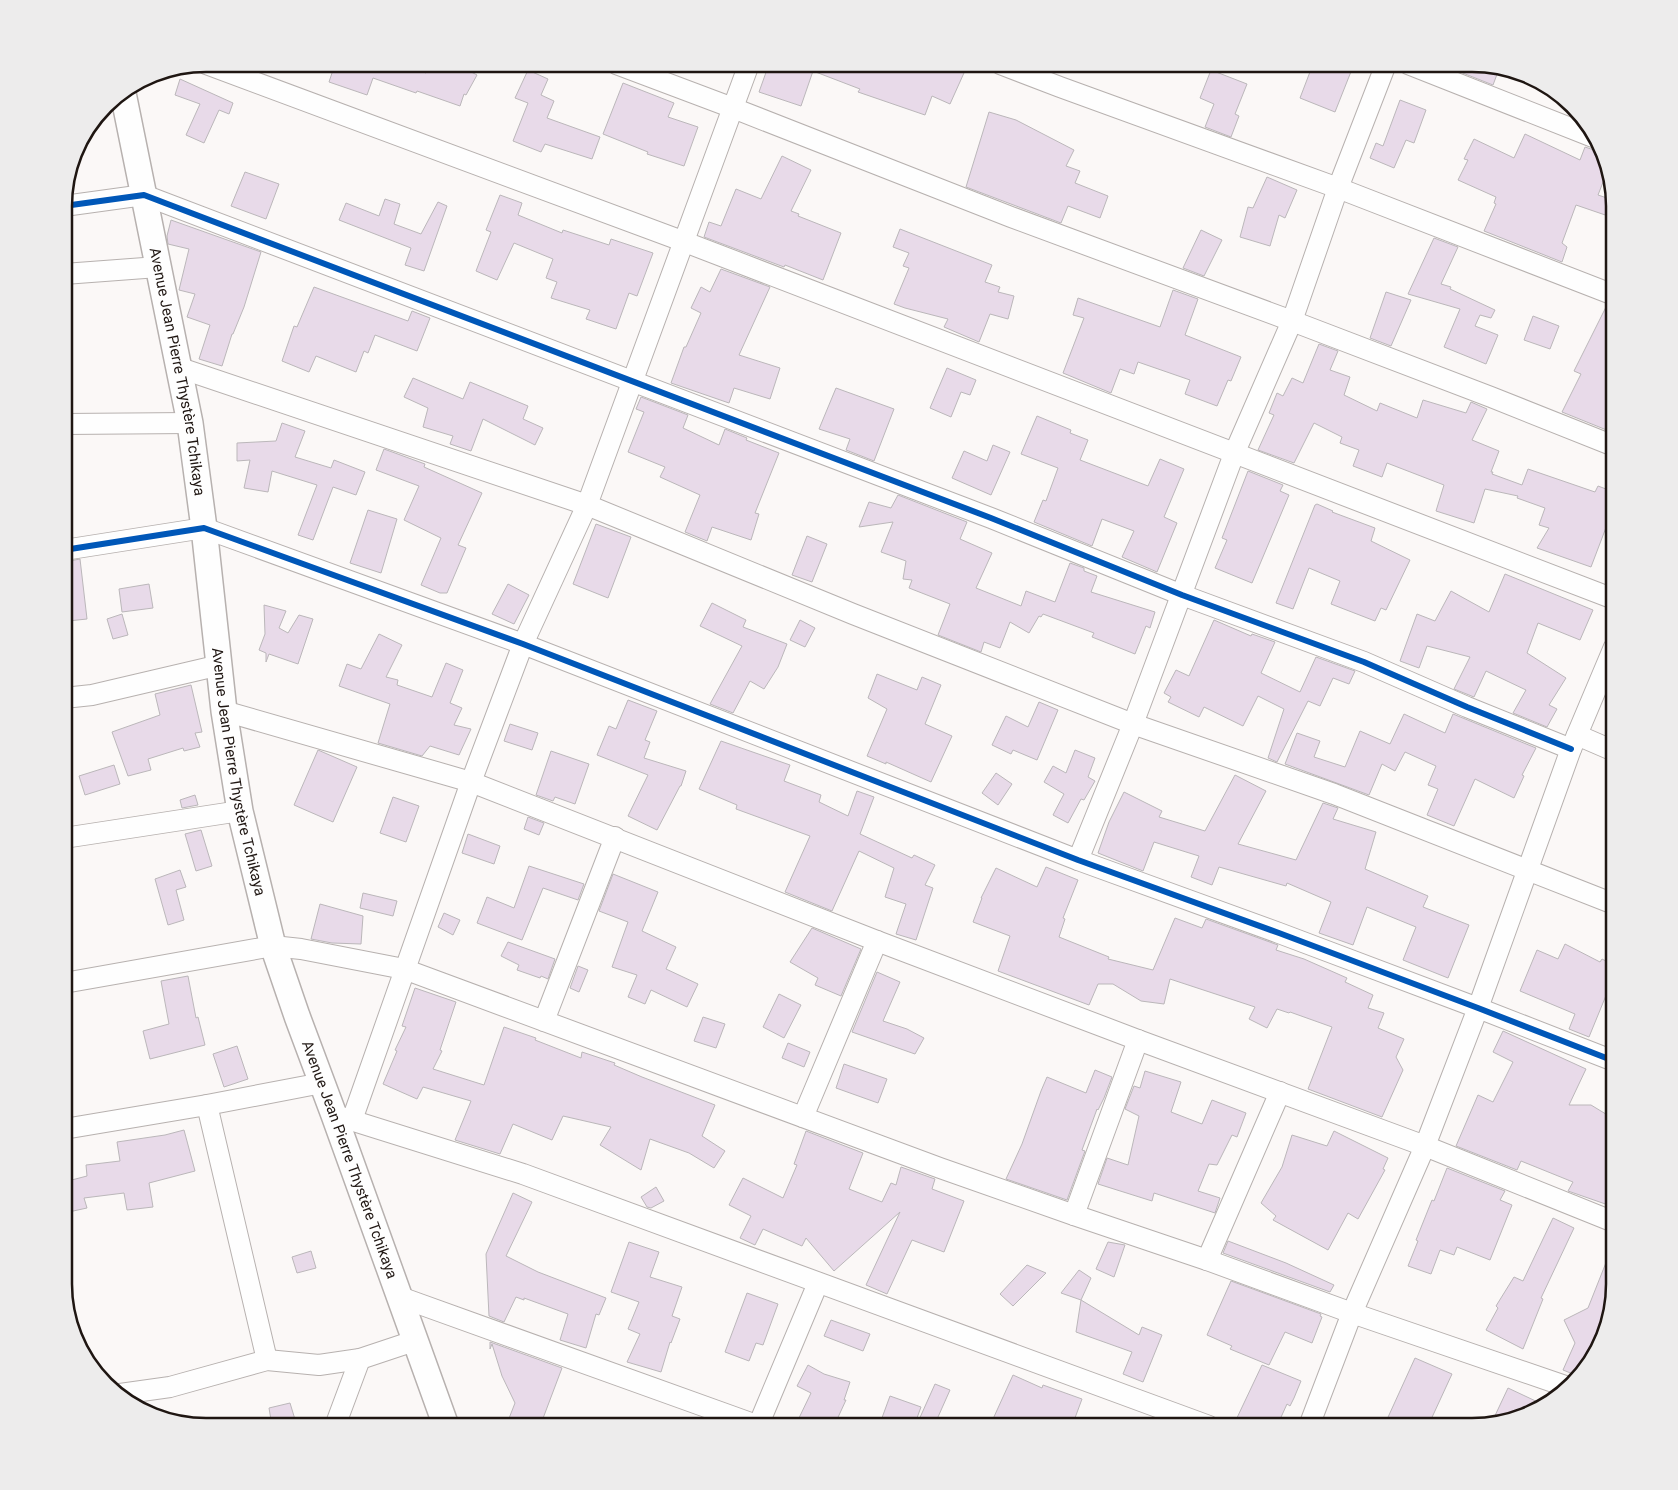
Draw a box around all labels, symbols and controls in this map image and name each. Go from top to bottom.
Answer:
street label: Avenue Jean Pierre Thystère Tchikaya [146,246,209,497]
street label: Avenue Jean Pierre Thystère Tchikaya [208,647,269,898]
street label: Avenue Jean Pierre Thystère Tchikaya [298,1038,401,1281]

